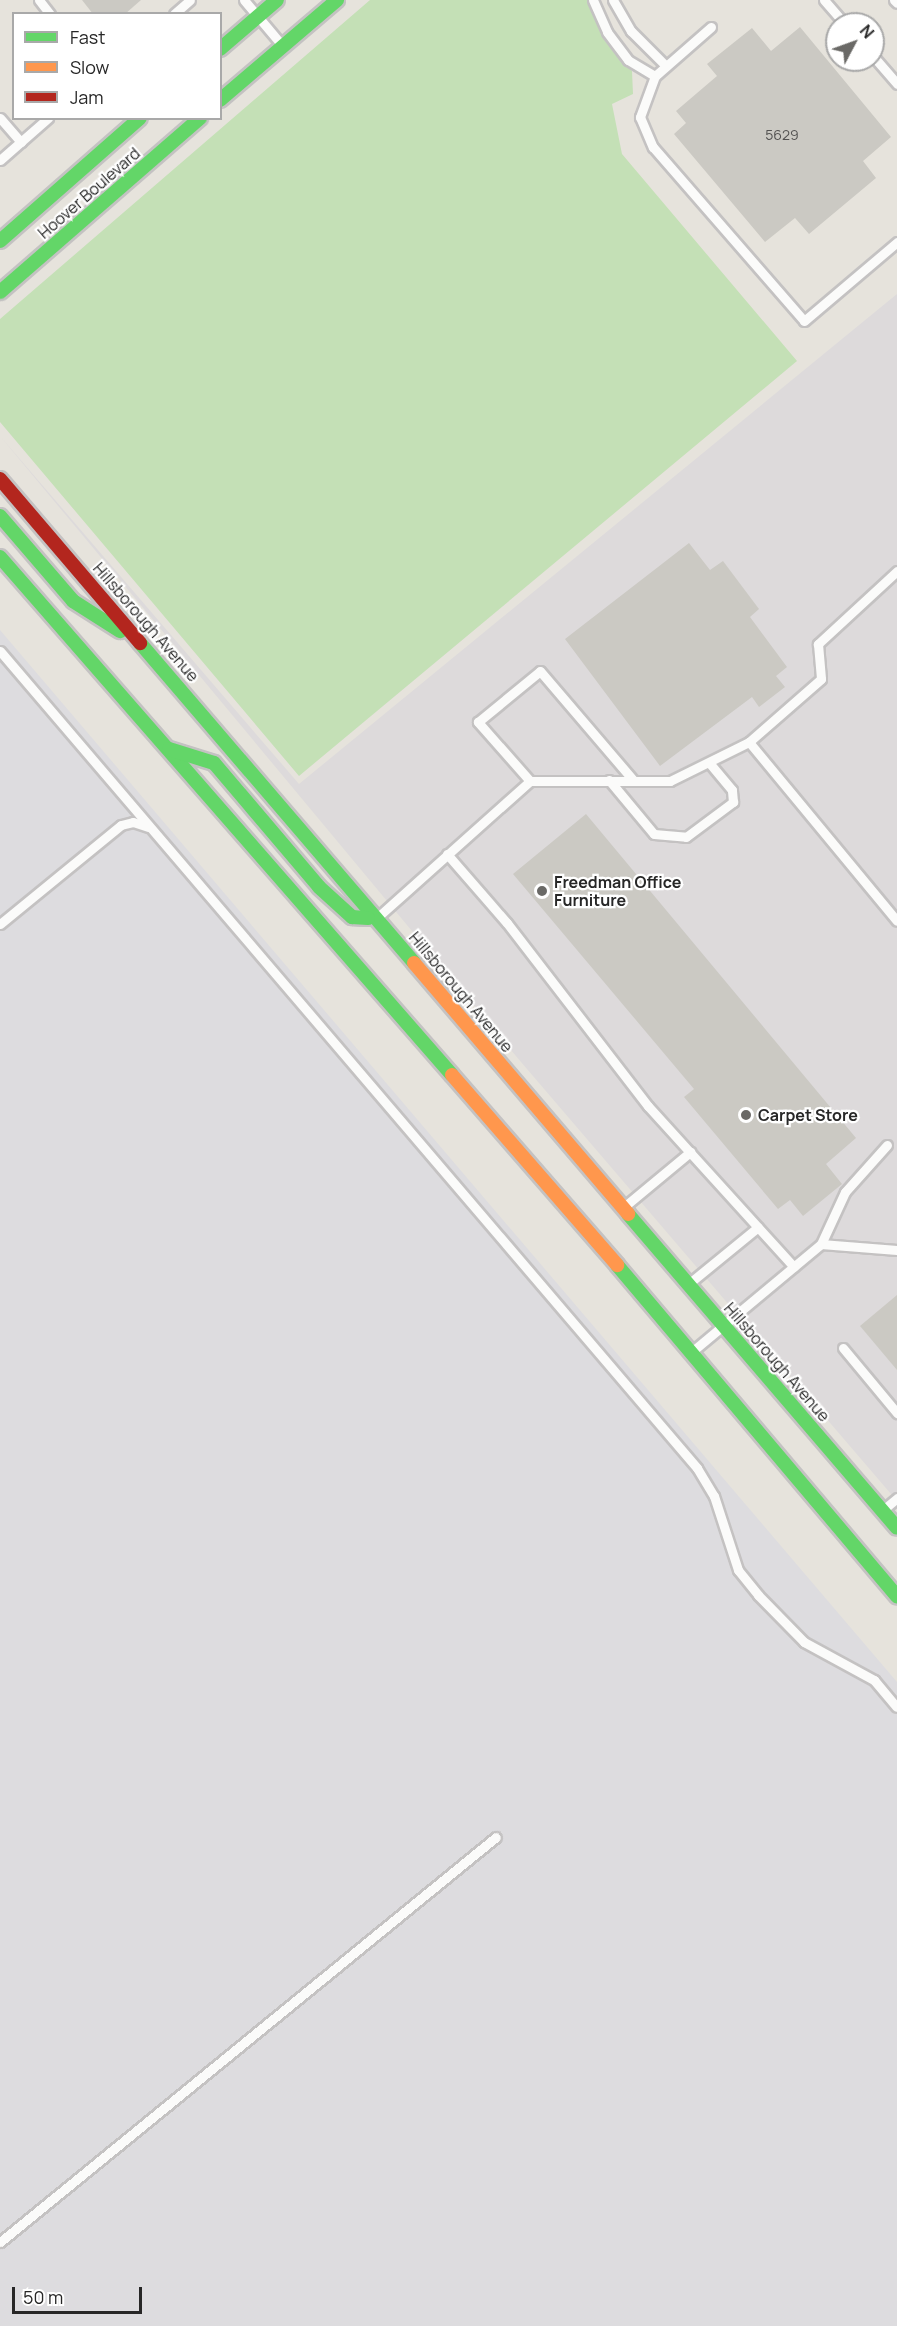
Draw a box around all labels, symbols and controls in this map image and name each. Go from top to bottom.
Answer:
legend [12,12,222,120]
north arrow [825,12,885,72]
text: N [855,20,879,43]
text: Fast [70,25,105,49]
text: Slow [70,55,109,79]
text: Jam [70,85,104,109]
house number: 5629 [765,127,799,143]
street label: Hoover Boulevard [34,143,144,243]
street label: Hillsborough Avenue [89,559,203,685]
place label: Freedman Office Furniture [554,872,681,910]
marker: Freedman Office Furniture [535,884,549,898]
street label: Hillsborough Avenue [405,928,517,1056]
place label: Carpet Store [758,1105,858,1125]
marker: Carpet Store [739,1108,753,1122]
street label: Hillsborough Avenue [720,1299,834,1425]
scale bar [15,2275,146,2313]
text: 50 m [23,2285,63,2309]

